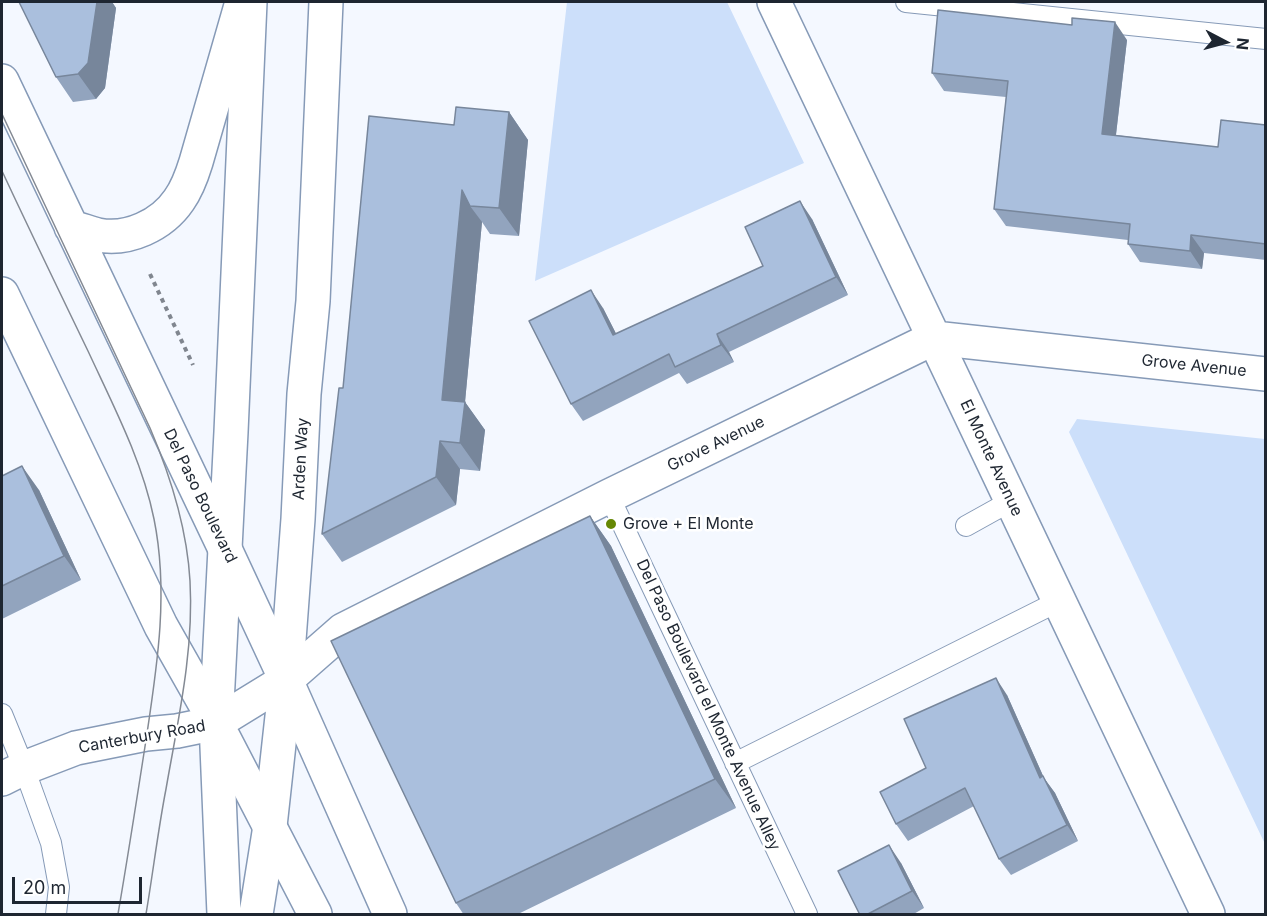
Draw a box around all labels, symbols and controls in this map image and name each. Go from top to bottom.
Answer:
north arrow [1195,12,1255,72]
text: N [1232,37,1253,51]
street label: Grove Avenue [1140,351,1248,381]
street label: El Monte Avenue [956,397,1026,519]
street label: Grove Avenue [664,412,768,476]
street label: Arden Way [289,417,313,501]
street label: Del Paso Boulevard [159,426,241,566]
place label: Grove + El Monte [623,514,753,534]
marker: Grove + El Monte [604,517,618,531]
street label: Del Paso Boulevard el Monte Avenue Alley [632,556,784,854]
street label: Canterbury Road [77,716,207,758]
scale bar [15,865,146,903]
text: 20 m [23,877,66,898]

